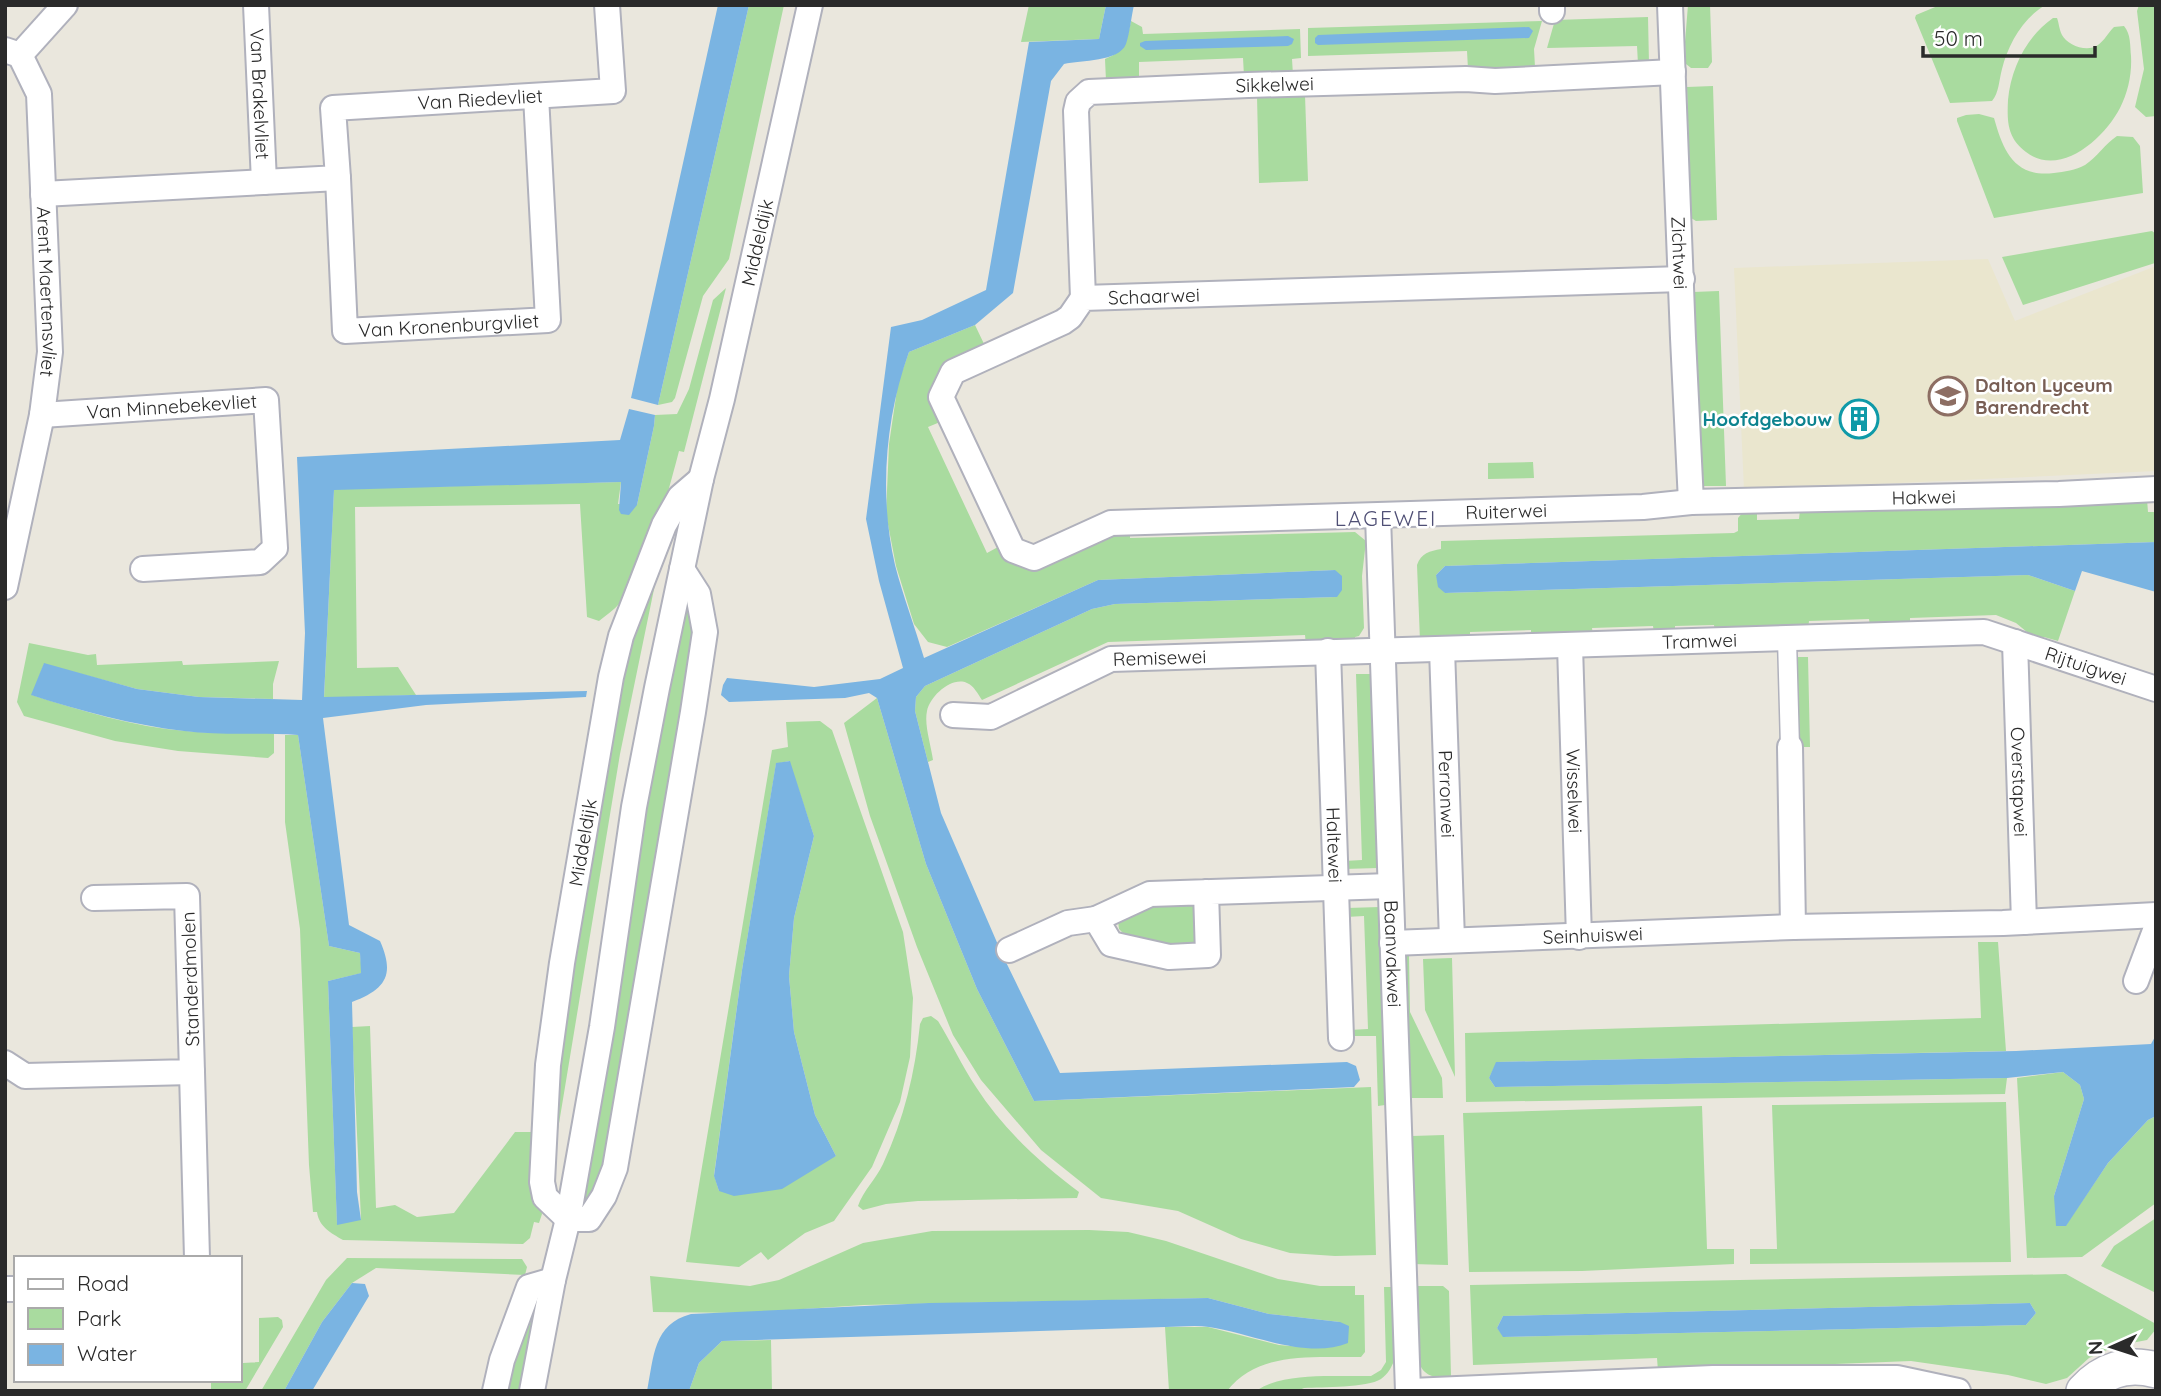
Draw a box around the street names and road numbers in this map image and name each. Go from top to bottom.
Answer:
street label: Van Brakelvliet [245,28,275,160]
street label: Sikkelwei [1235,71,1314,98]
street label: Van Riedevliet [417,83,543,115]
street label: Middeldijk [736,197,778,288]
street label: Arent Maertensvliet [32,206,62,378]
street label: Zichtwei [1666,216,1693,290]
street label: Schaarwei [1108,282,1200,310]
street label: Van Kronenburgvliet [358,309,540,342]
street label: Van Minnebekevliet [86,389,258,424]
street label: Hakwei [1891,484,1956,510]
street label: Ruiterwei [1465,498,1547,524]
street label: Tramwei [1661,628,1737,654]
street label: Rijtuigwei [2042,641,2130,690]
street label: Remisewei [1112,644,1207,671]
street label: Overstapwei [2006,727,2033,837]
street label: Wisselwei [1561,748,1588,833]
street label: Perronwei [1433,750,1460,838]
street label: Middeldijk [563,797,602,888]
street label: Haltewei [1321,807,1348,883]
street label: Baanvakwei [1379,900,1407,1008]
street label: Standerdmolen [176,911,204,1047]
street label: Seinhuiswei [1542,921,1643,949]

